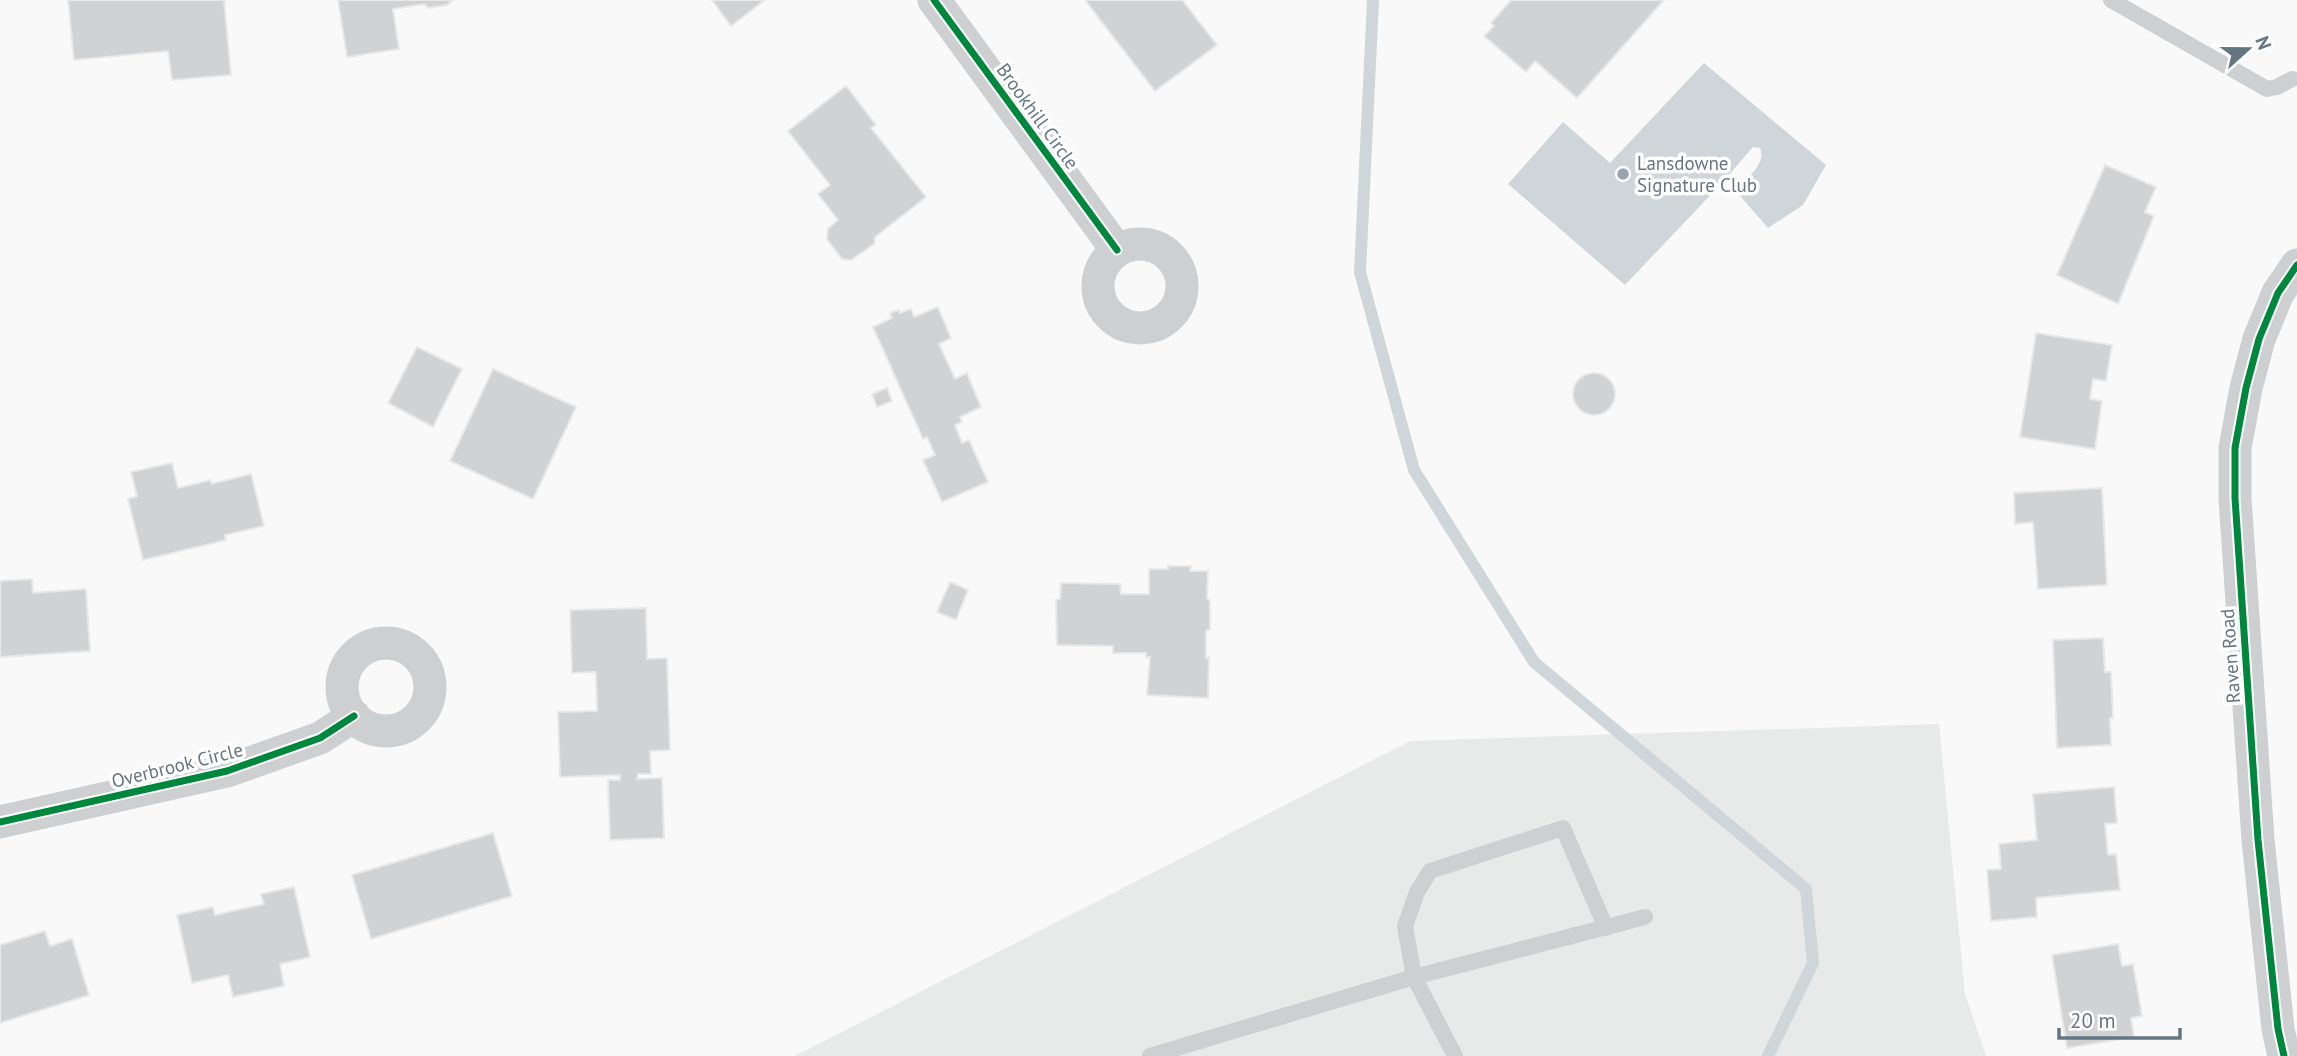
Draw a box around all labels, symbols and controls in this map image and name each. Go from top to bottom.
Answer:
north arrow [2213,14,2283,84]
text: N [2250,33,2277,53]
street label: Brookhill Circle [992,58,1084,174]
place label: Lansdowne Signature Club [1637,151,1757,197]
marker: Lansdowne Signature Club [1615,166,1631,182]
street label: Raven Road [2215,608,2245,704]
street label: Overbrook Circle [109,737,245,793]
scale bar [2059,996,2180,1040]
text: 20 m [2070,1007,2116,1034]

